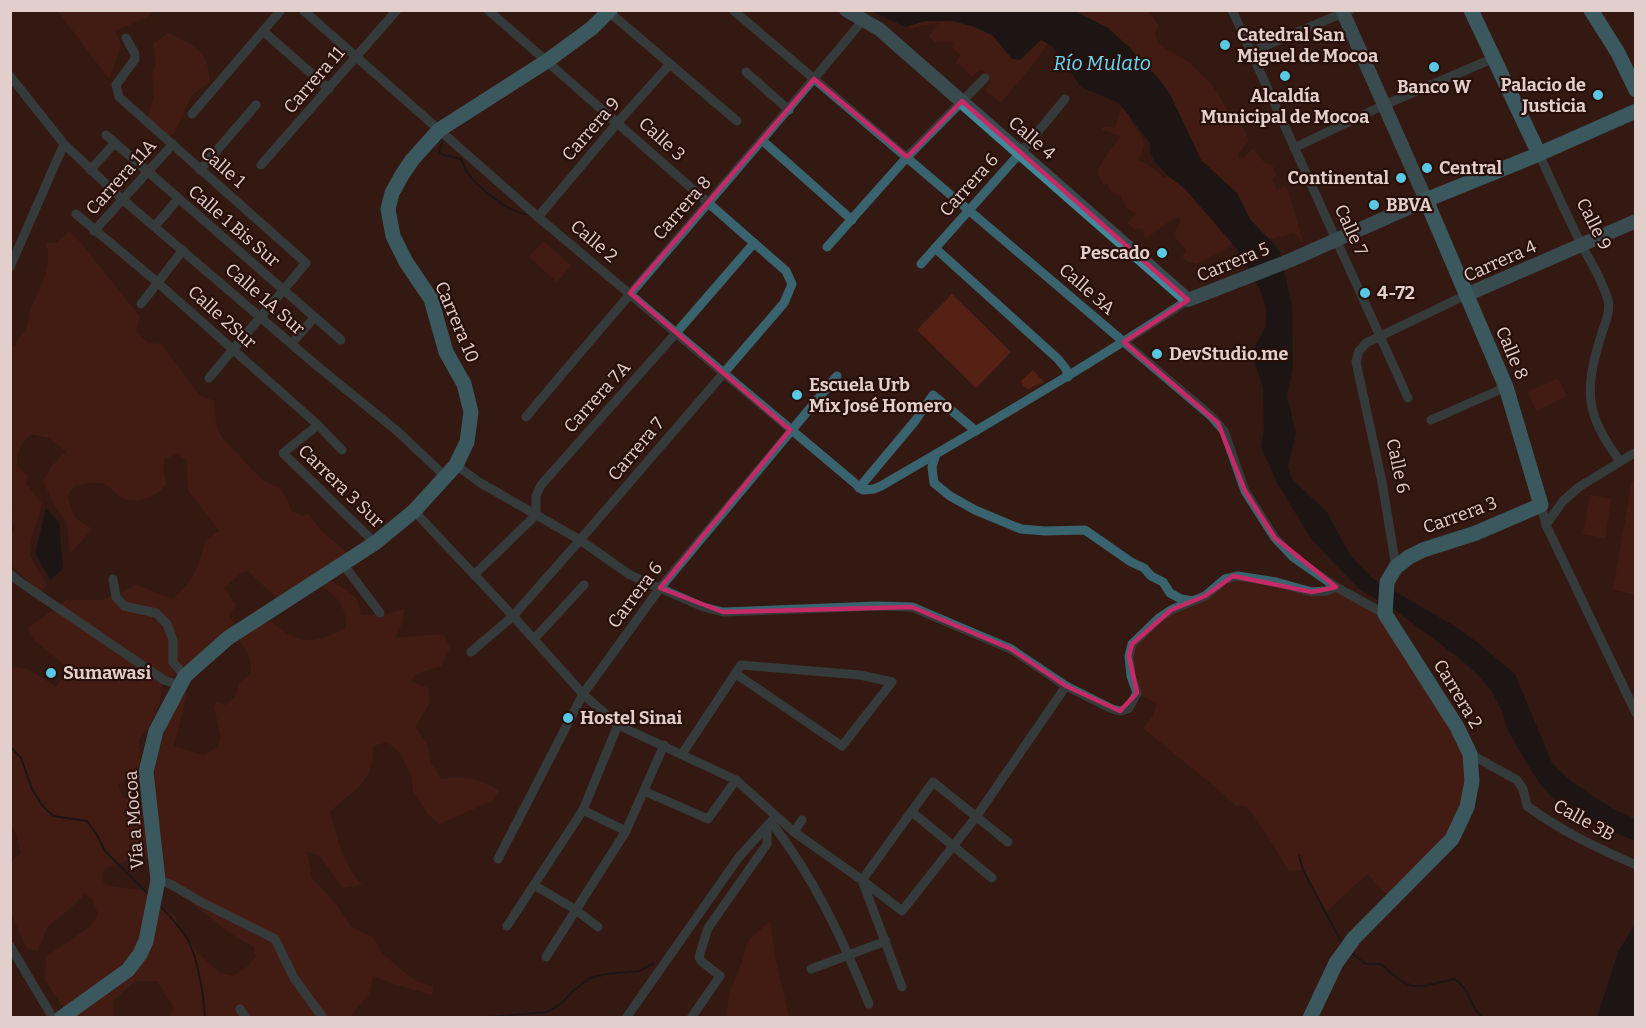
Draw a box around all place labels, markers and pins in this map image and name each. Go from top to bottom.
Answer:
place label: Catedral San Miguel de Mocoa [1237,24,1378,67]
marker: Catedral San Miguel de Mocoa [1218,38,1232,52]
marker: Banco W [1427,60,1441,74]
marker: Alcaldía Municipal de Mocoa [1278,69,1292,83]
place label: Palacio de Justicia [1501,74,1586,117]
place label: Banco W [1397,76,1472,98]
place label: Alcaldía Municipal de Mocoa [1201,85,1369,128]
marker: Palacio de Justicia [1591,88,1605,102]
place label: Central [1439,157,1503,179]
marker: Central [1420,161,1434,175]
place label: Continental [1288,167,1389,189]
marker: Continental [1394,171,1408,185]
place label: BBVA [1386,194,1432,216]
marker: BBVA [1367,198,1381,212]
place label: Pescado [1080,242,1150,264]
marker: Pescado [1155,246,1169,260]
place label: 4-72 [1377,282,1415,304]
marker: 4-72 [1358,286,1372,300]
place label: DevStudio.me [1169,343,1288,365]
marker: DevStudio.me [1150,347,1164,361]
place label: Escuela Urb Mix José Homero [809,374,952,417]
marker: Escuela Urb Mix José Homero [790,388,804,402]
place label: Sumawasi [63,662,151,684]
marker: Sumawasi [44,666,58,680]
place label: Hostel Sinai [580,707,683,729]
marker: Hostel Sinai [561,711,575,725]

